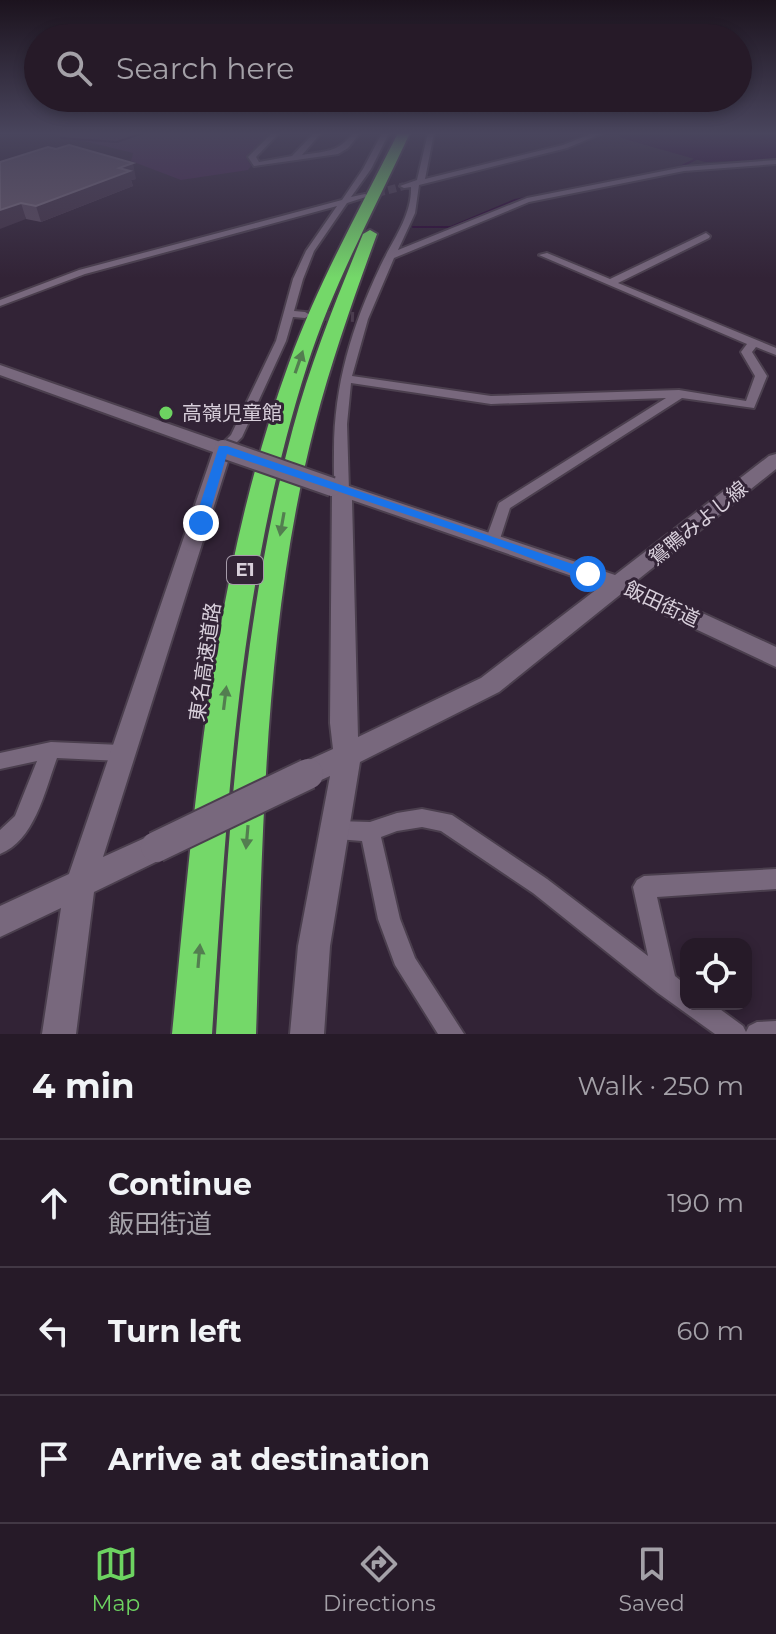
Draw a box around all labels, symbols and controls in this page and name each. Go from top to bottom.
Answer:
search box [24,24,752,112]
icon: search [52,46,96,90]
text: Search here [116,50,294,87]
one-way arrow [294,350,306,374]
place label: 高嶺児童館 [182,401,282,425]
marker: 高嶺児童館 [157,404,175,422]
street label: 鴛鴨みよし線 [644,476,752,570]
route end [183,505,219,541]
one-way arrow [276,511,288,536]
road number: E1 [227,556,263,584]
route start [570,556,606,592]
street label: 飯田街道 [621,576,703,632]
street label: 東名高速道路 [185,601,225,723]
one-way arrow [219,685,232,710]
one-way arrow [241,825,254,850]
map controls [680,938,752,1010]
button: locate [680,938,752,1010]
one-way arrow [192,943,205,968]
text: 4 min [32,1065,134,1107]
text: Walk · 250 m [577,1070,744,1102]
text: Continue [108,1166,252,1203]
icon: ahead [32,1181,76,1225]
text: 190 m [667,1187,744,1219]
text: 飯田街道 [108,1208,212,1240]
icon: left [32,1309,76,1353]
text: Turn left [108,1313,241,1350]
text: 60 m [677,1315,744,1347]
icon: arrive [32,1437,76,1481]
text: Arrive at destination [108,1441,430,1478]
tab: Map [91,1542,140,1617]
tab: Directions [323,1542,436,1617]
tab: Saved [619,1542,685,1617]

